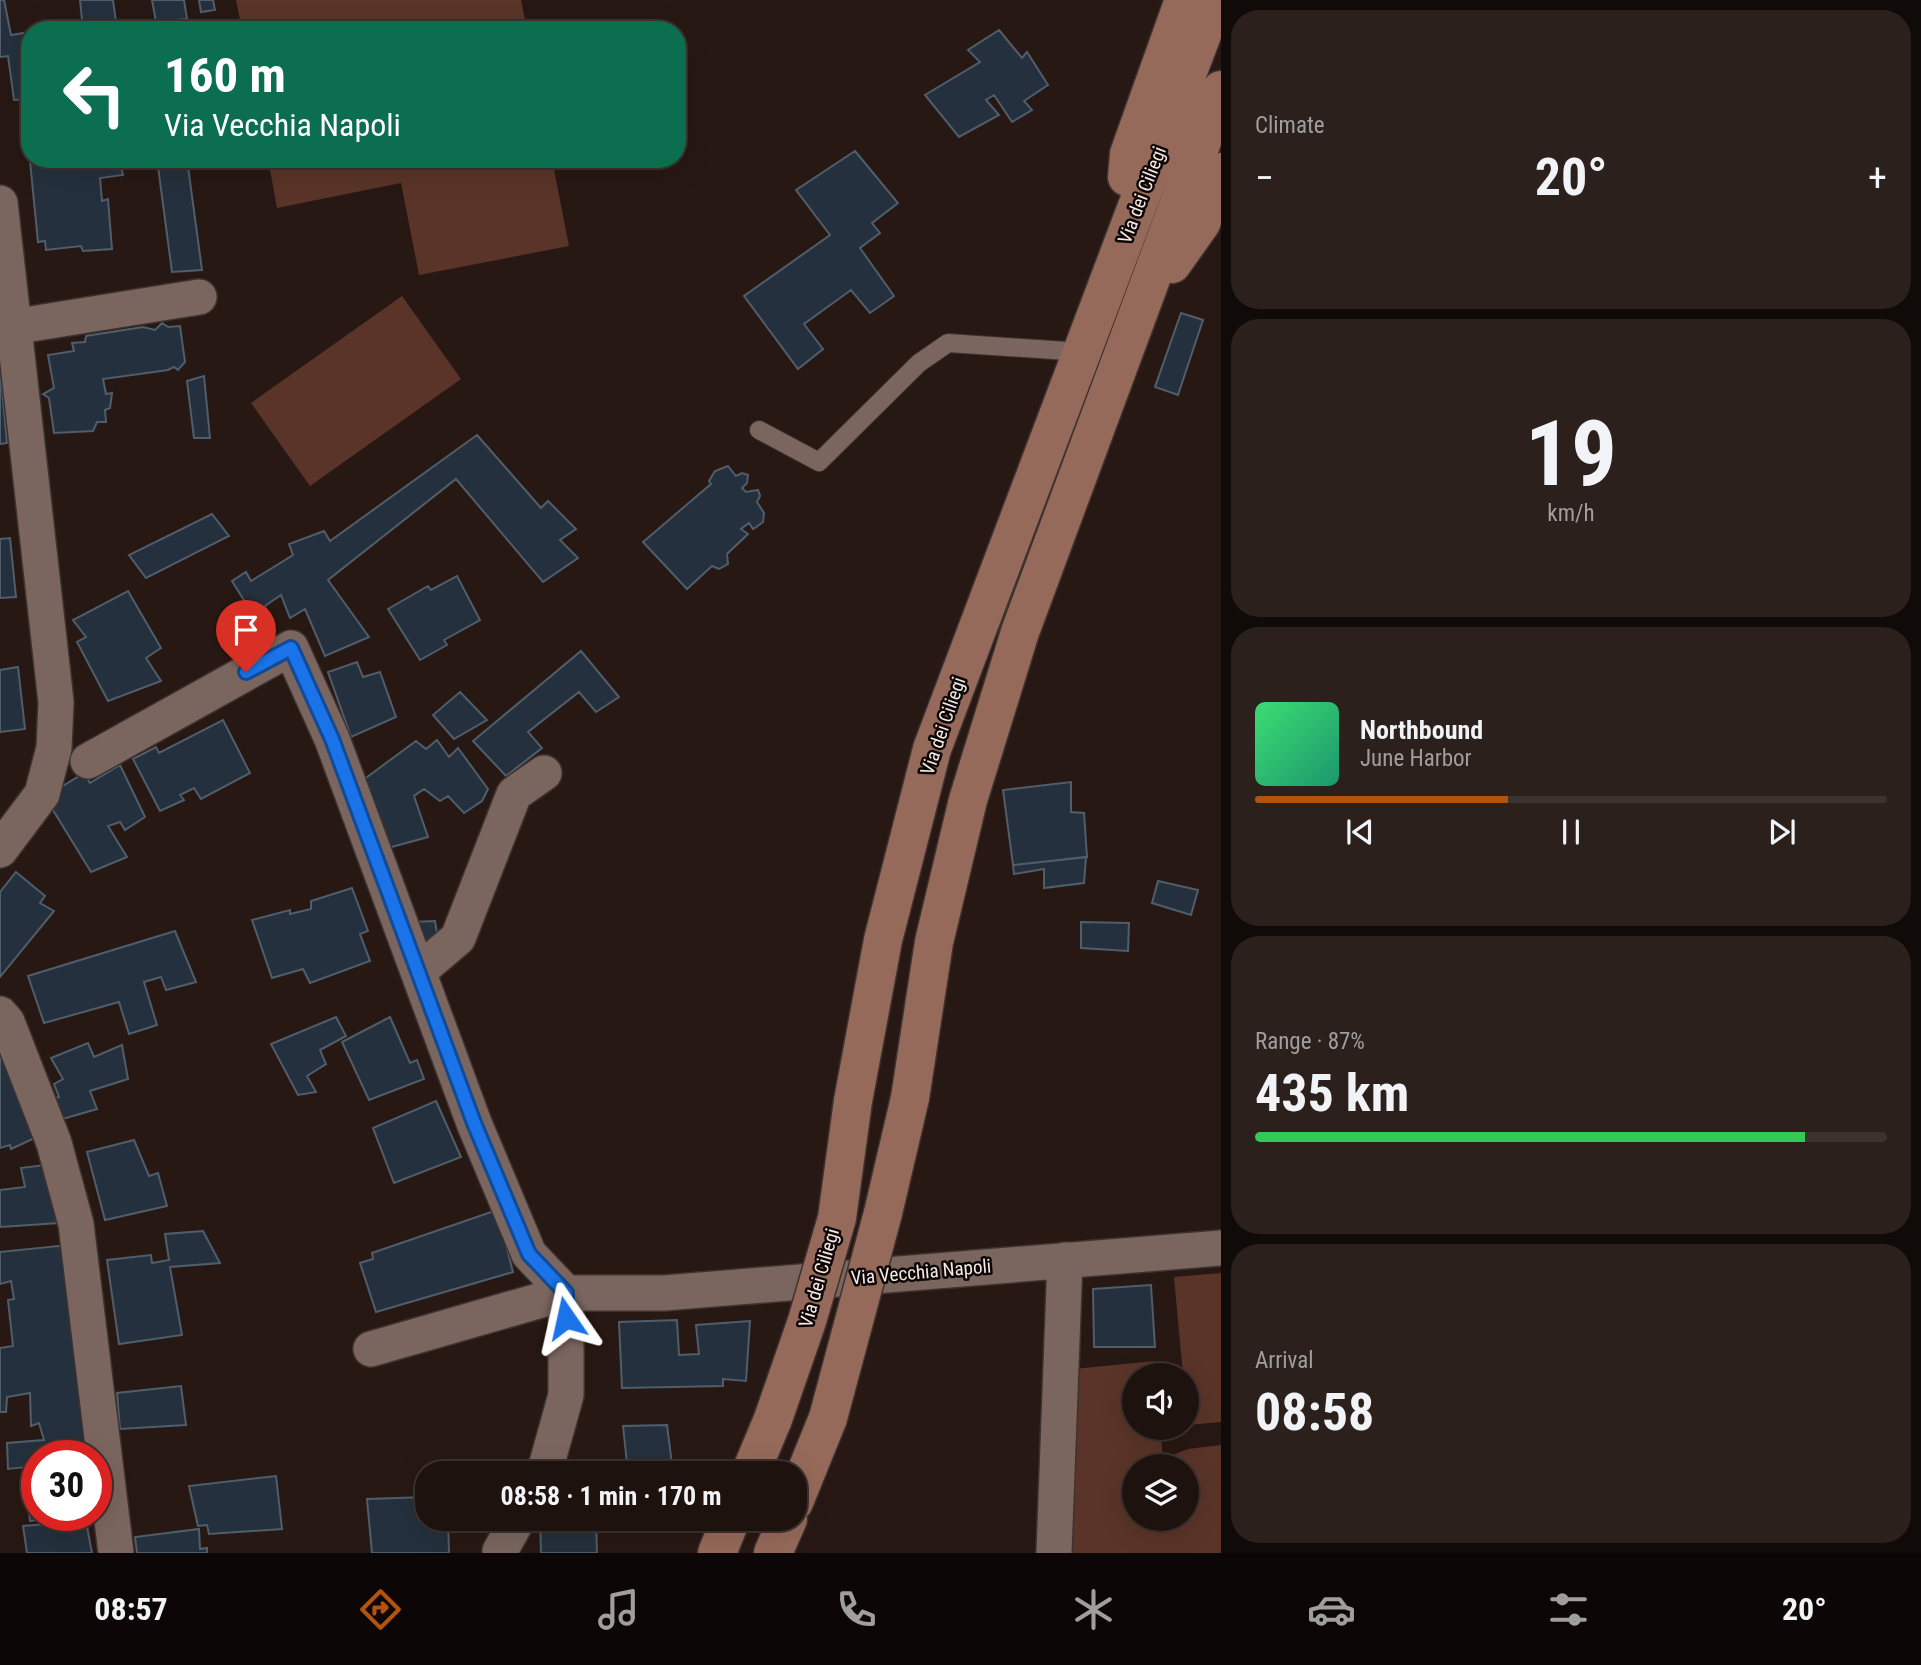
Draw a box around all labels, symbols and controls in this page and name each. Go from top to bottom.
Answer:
text: 160 m [164,47,286,104]
icon: left [49,49,140,140]
text: Via Vecchia Napoli [164,106,401,144]
text: Climate [1255,112,1325,139]
street label: Via dei Ciliegi [1113,143,1171,247]
text: 20° [1535,147,1607,208]
text: − [1255,156,1274,200]
text: + [1868,156,1887,200]
text: 19 [1525,401,1617,507]
text: km/h [1547,500,1595,527]
pin [216,600,276,672]
icon: arrive [227,611,265,649]
street label: Via dei Ciliegi [916,674,970,778]
text: Northbound [1360,715,1483,745]
text: June Harbor [1360,745,1472,772]
icon: previous [1341,813,1379,851]
icon: pause [1552,813,1590,851]
icon: next [1763,813,1801,851]
text: Range · 87% [1255,1028,1365,1055]
text: 435 km [1255,1063,1409,1124]
street label: Via dei Ciliegi [794,1226,844,1330]
street label: Via Vecchia Napoli [850,1254,992,1290]
position arrow [529,1281,603,1355]
text: Arrival [1255,1347,1314,1374]
map controls [1122,1363,1199,1531]
button: sound [1122,1363,1199,1440]
text: 08:58 [1255,1382,1374,1443]
speed limit sign: 30 [21,1440,112,1531]
button: layers [1122,1454,1199,1531]
text: 08:58 · 1 min · 170 m [501,1481,721,1511]
icon: directions [356,1585,405,1634]
icon: music [594,1585,643,1634]
icon: phone [832,1585,881,1634]
icon: climate [1069,1585,1118,1634]
icon: car [1307,1585,1356,1634]
icon: filters [1544,1585,1593,1634]
text: 08:57 [94,1590,168,1628]
text: 20° [1782,1590,1827,1628]

